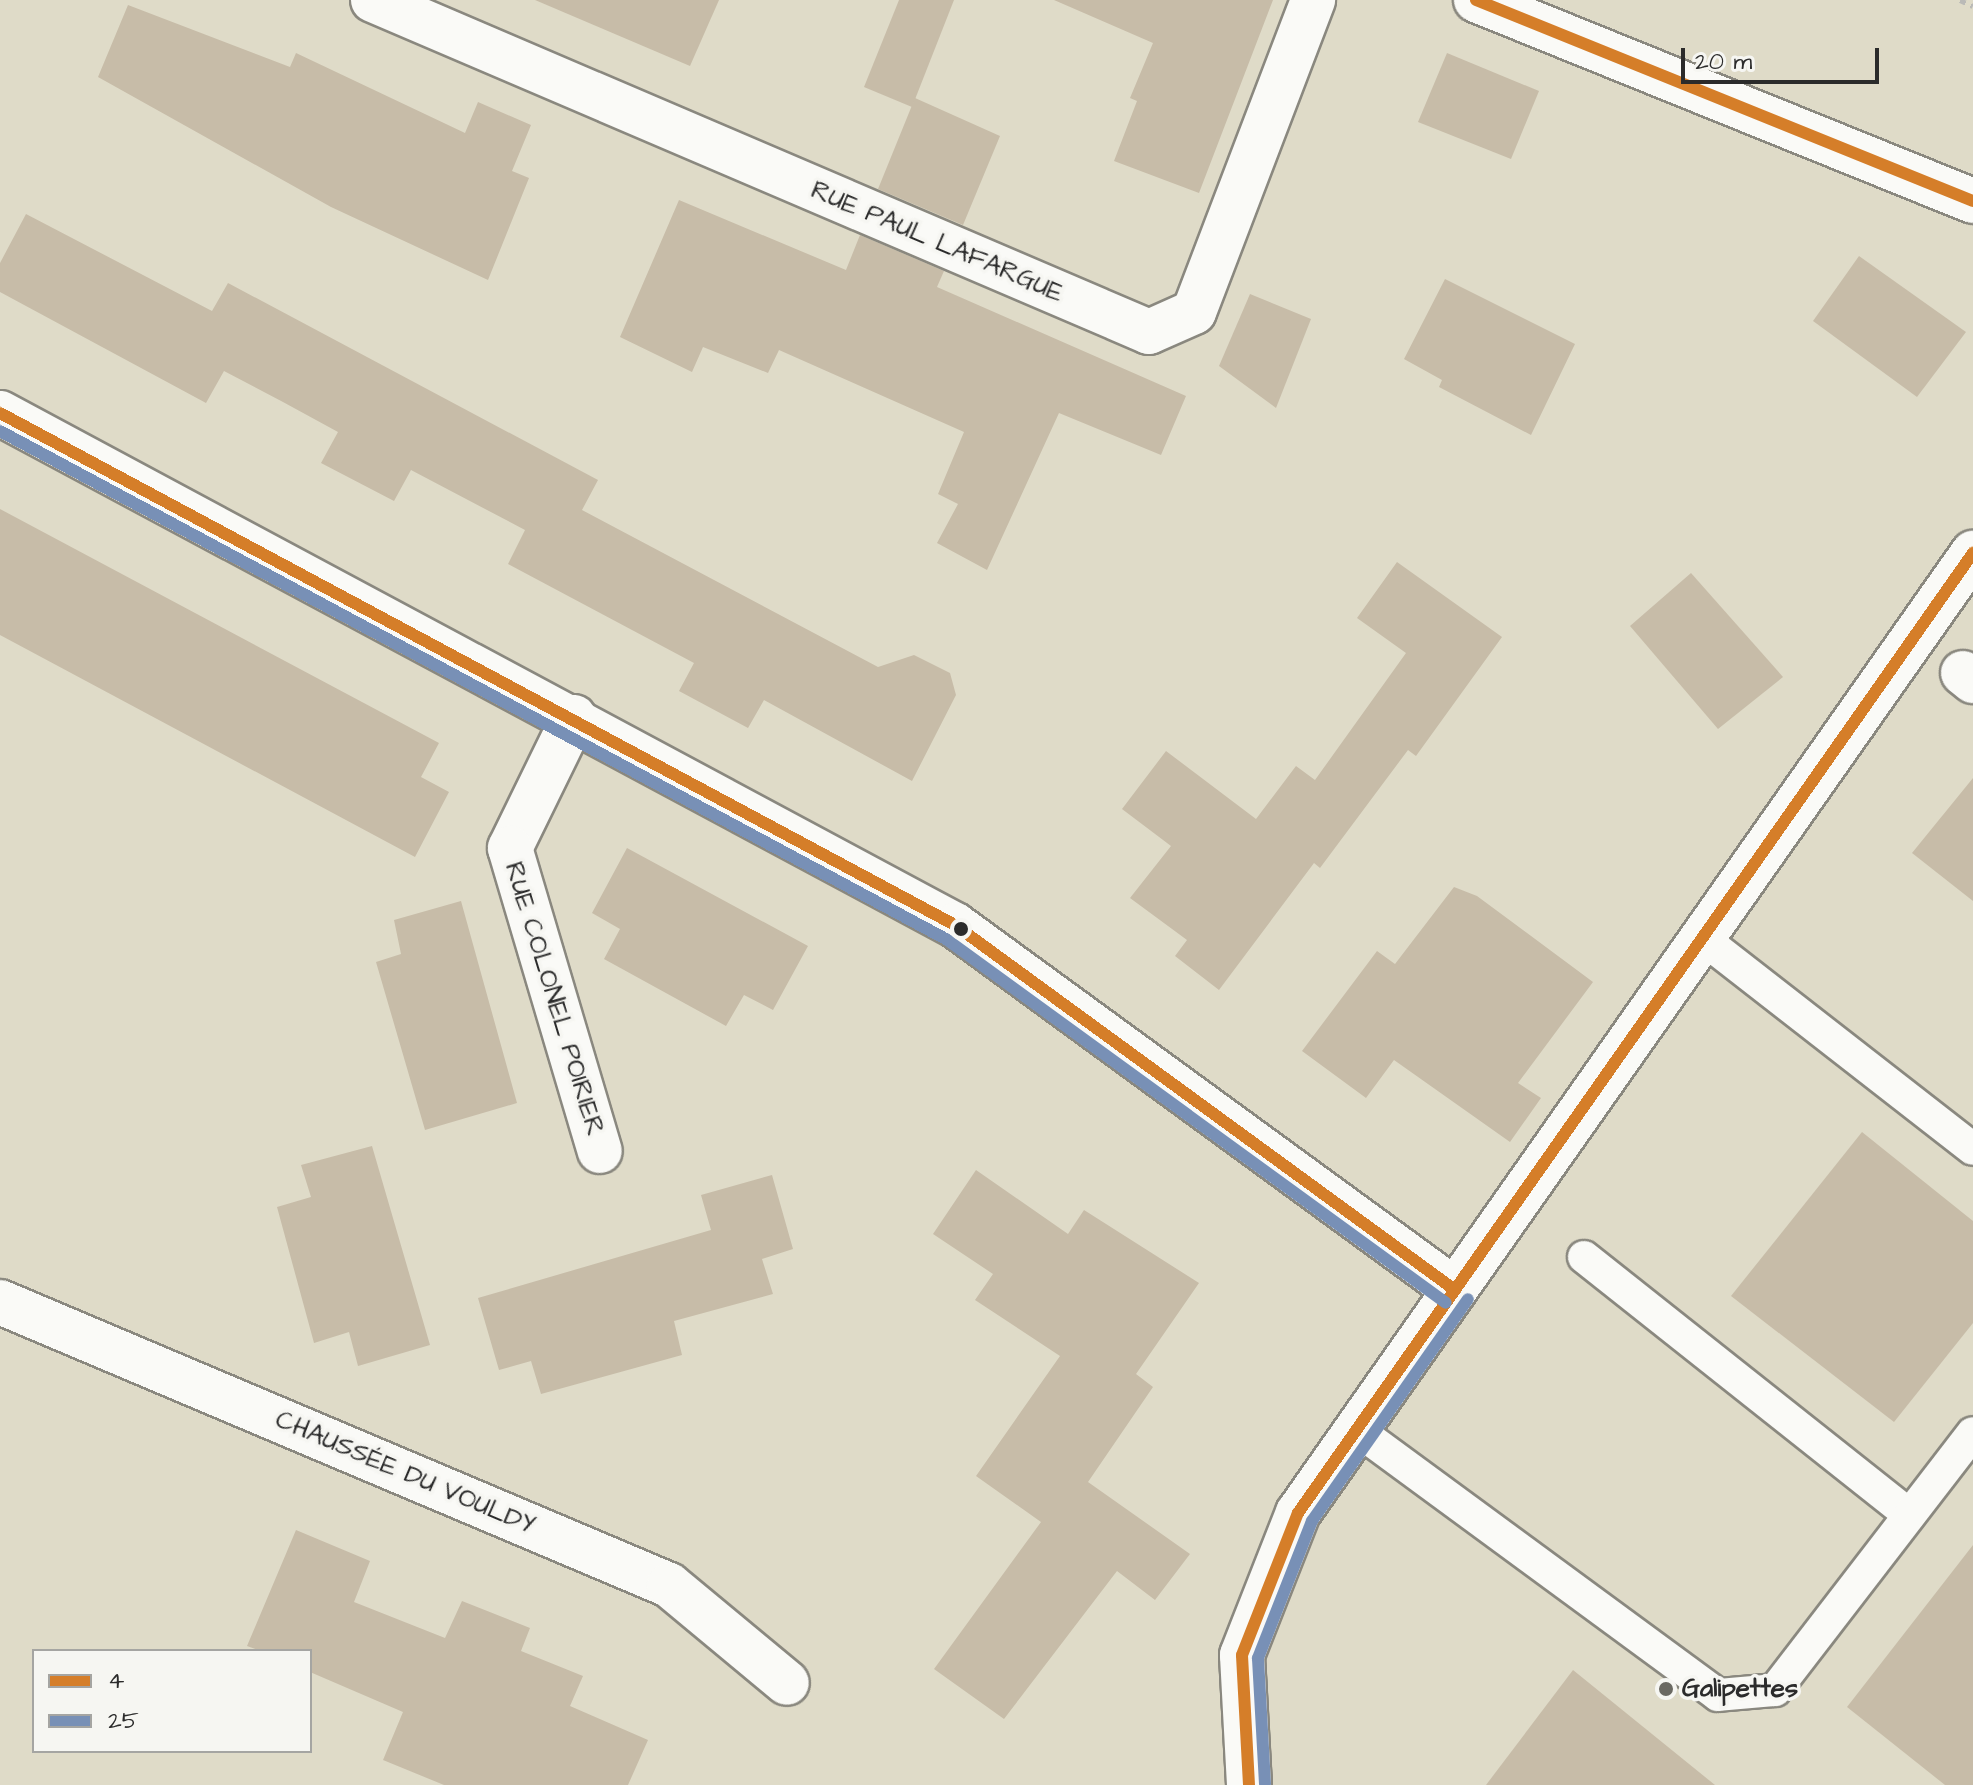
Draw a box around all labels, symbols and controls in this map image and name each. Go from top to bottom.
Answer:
scale bar [1685,32,1883,82]
text: 20 m [1695,45,1752,79]
street label: RUE PAUL LAFARGUE [806,175,1068,309]
street label: RUE COLONEL POIRIER [497,858,611,1140]
unlabelled marker [953,921,969,937]
street label: CHAUSSÉE DU VOULDY [271,1404,539,1542]
legend [32,1649,312,1753]
text: 4 [108,1664,124,1698]
place label: Galipettes [1682,1673,1798,1705]
marker: Galipettes [1657,1680,1675,1698]
text: 25 [108,1704,139,1738]

